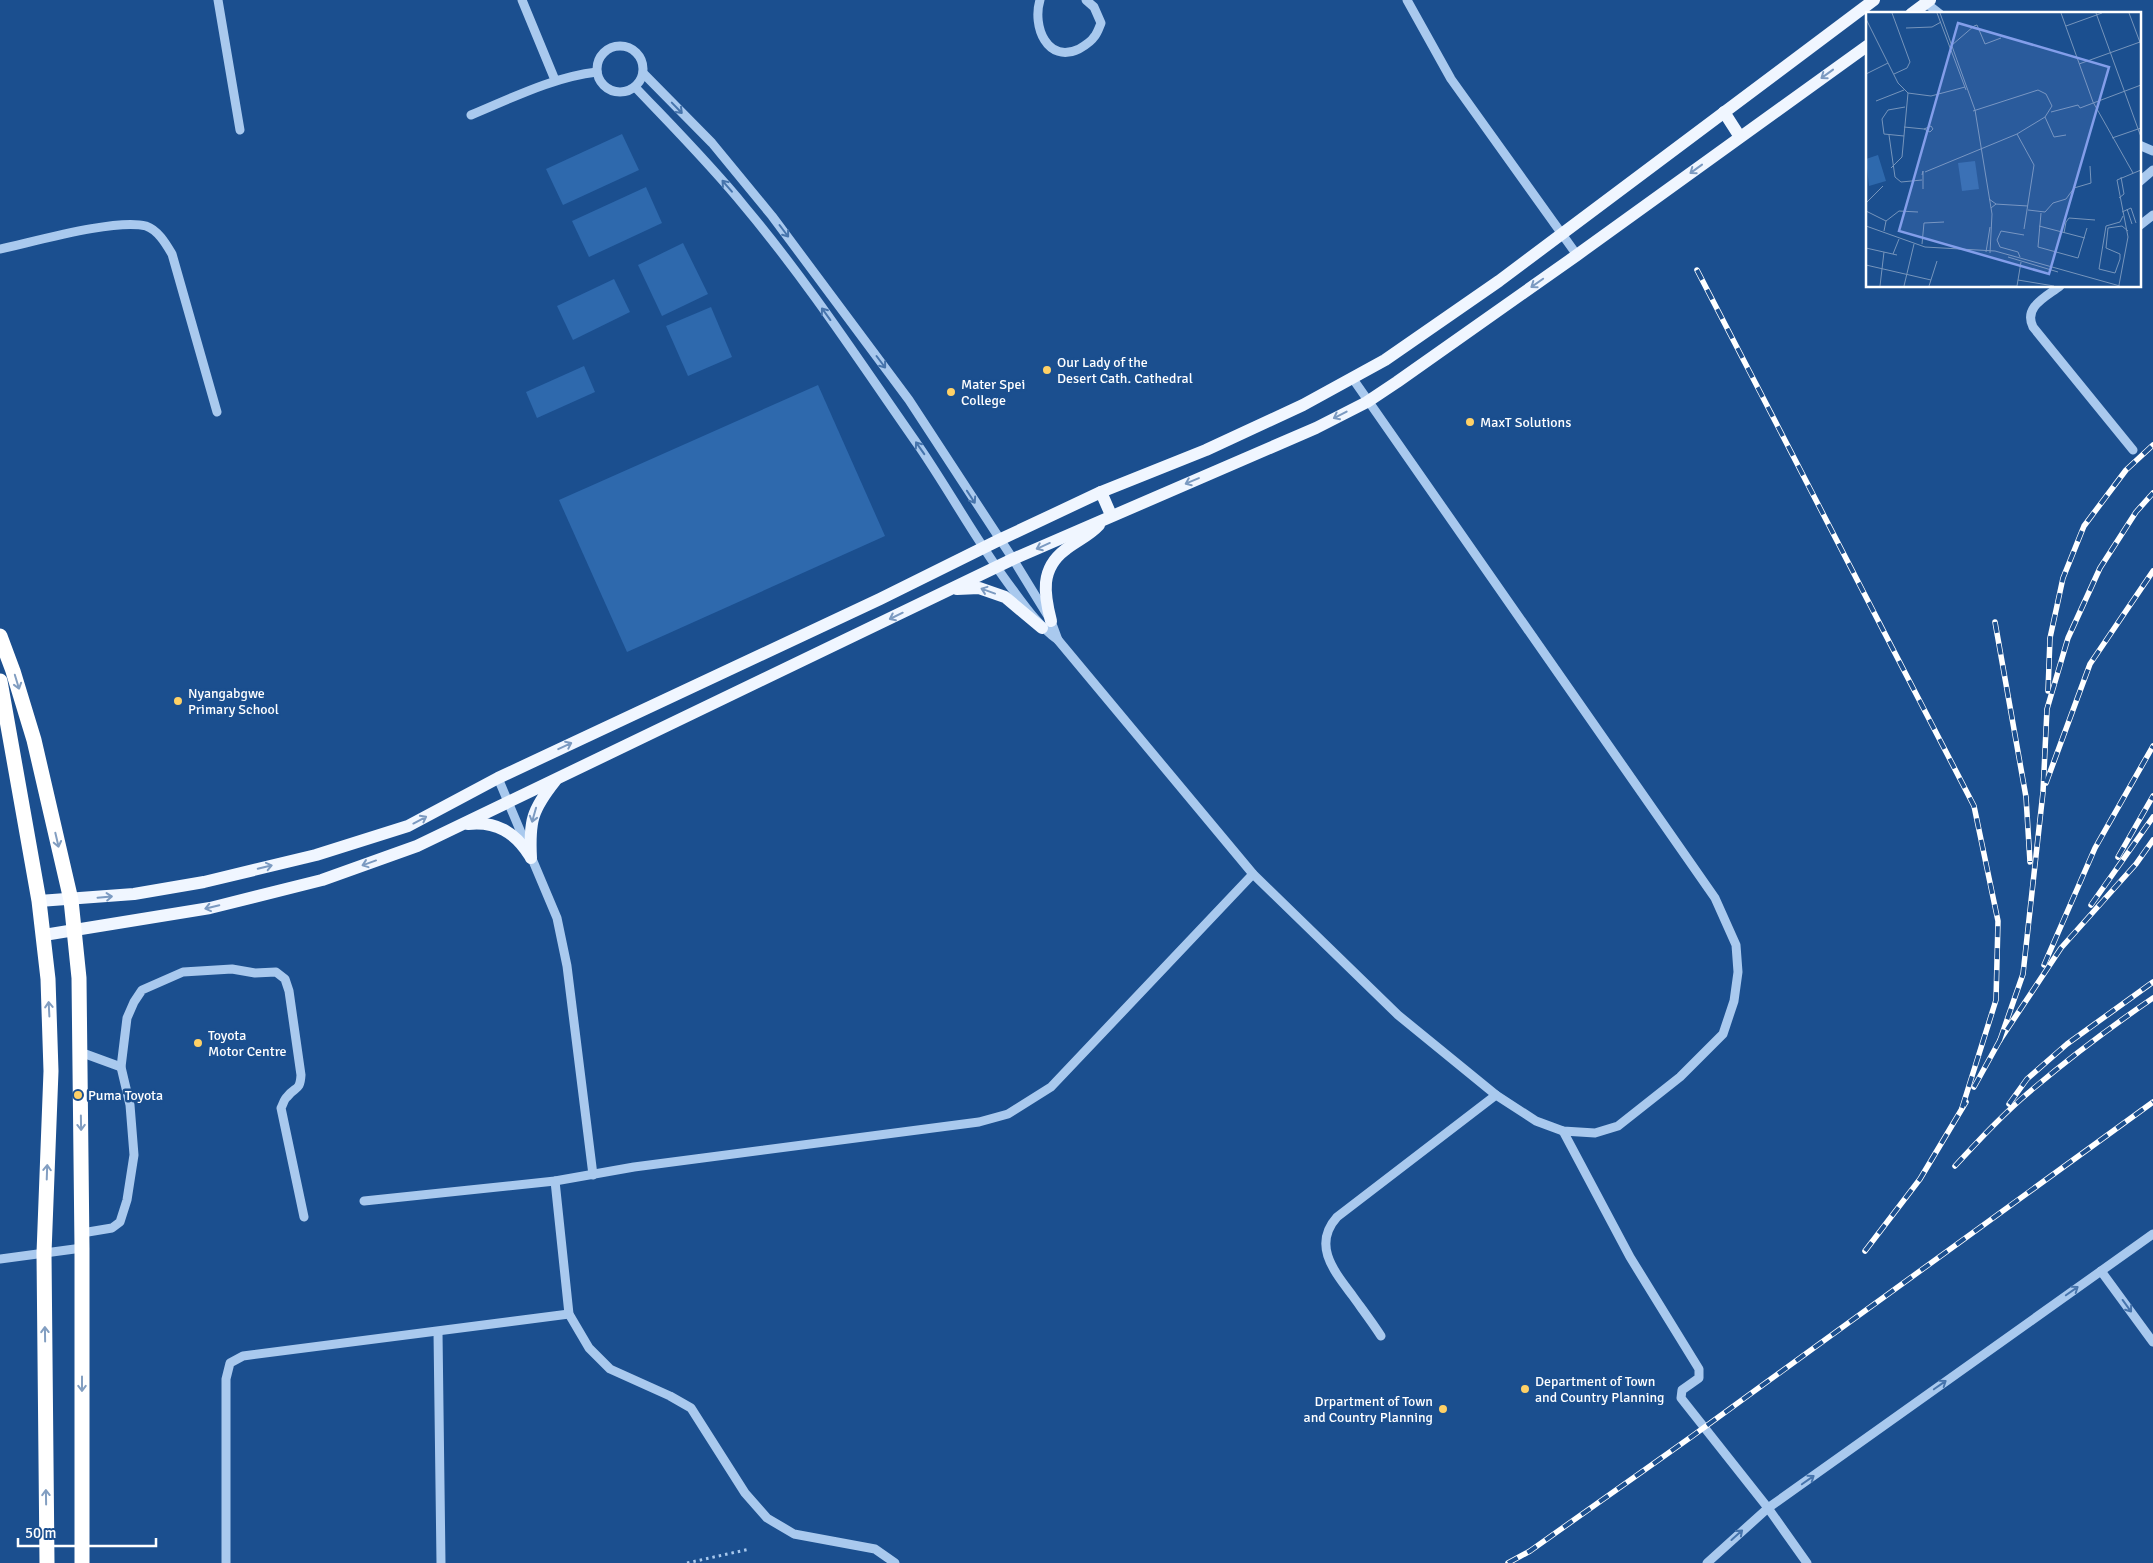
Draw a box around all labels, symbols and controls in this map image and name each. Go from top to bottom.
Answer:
inset map [1866,12,2140,288]
one-way arrow [1820,69,1834,79]
one-way arrow [671,102,683,114]
one-way arrow [1690,164,1703,175]
one-way arrow [721,179,733,192]
one-way arrow [778,224,789,237]
one-way arrow [1530,278,1544,288]
one-way arrow [821,308,832,322]
place label: Our Lady of the Desert Cath. Cathedral [1057,354,1193,387]
one-way arrow [875,355,886,368]
marker: Our Lady of the Desert Cath. Cathedral [1041,364,1053,376]
place label: Mater Spei College [961,376,1025,409]
marker: Mater Spei College [945,386,957,398]
one-way arrow [1333,410,1348,420]
place label: MaxT Solutions [1480,414,1571,431]
marker: MaxT Solutions [1464,416,1476,428]
one-way arrow [914,441,924,455]
one-way arrow [1185,476,1200,486]
one-way arrow [966,489,976,503]
one-way arrow [1036,541,1051,551]
one-way arrow [981,586,996,595]
one-way arrow [889,611,904,621]
one-way arrow [12,674,22,690]
place label: Nyangabgwe Primary School [188,685,279,718]
marker: Nyangabgwe Primary School [172,695,184,707]
one-way arrow [557,741,572,751]
one-way arrow [528,807,538,823]
one-way arrow [412,814,426,824]
one-way arrow [53,831,62,847]
one-way arrow [361,859,377,868]
one-way arrow [256,862,272,872]
one-way arrow [97,892,113,901]
one-way arrow [205,903,221,912]
one-way arrow [45,1002,54,1018]
place label: Toyota Motor Centre [208,1027,287,1060]
marker: Toyota Motor Centre [192,1037,204,1049]
place label: Puma Toyota [88,1087,163,1104]
marker: Puma Toyota [72,1089,84,1101]
one-way arrow [76,1114,86,1130]
one-way arrow [43,1164,52,1180]
one-way arrow [2065,1286,2079,1296]
one-way arrow [2122,1299,2132,1313]
one-way arrow [40,1327,50,1343]
place label: Department of Town and Country Planning [1535,1373,1664,1406]
one-way arrow [77,1376,87,1392]
one-way arrow [1933,1380,1947,1390]
marker: Department of Town and Country Planning [1519,1383,1531,1395]
place label: Drpartment of Town and Country Planning [1304,1393,1433,1426]
marker: Drpartment of Town and Country Planning [1437,1403,1449,1415]
one-way arrow [1801,1475,1815,1485]
one-way arrow [42,1489,51,1505]
scale bar [18,1516,155,1548]
text: 50 m [25,1524,56,1542]
one-way arrow [1731,1530,1744,1541]

